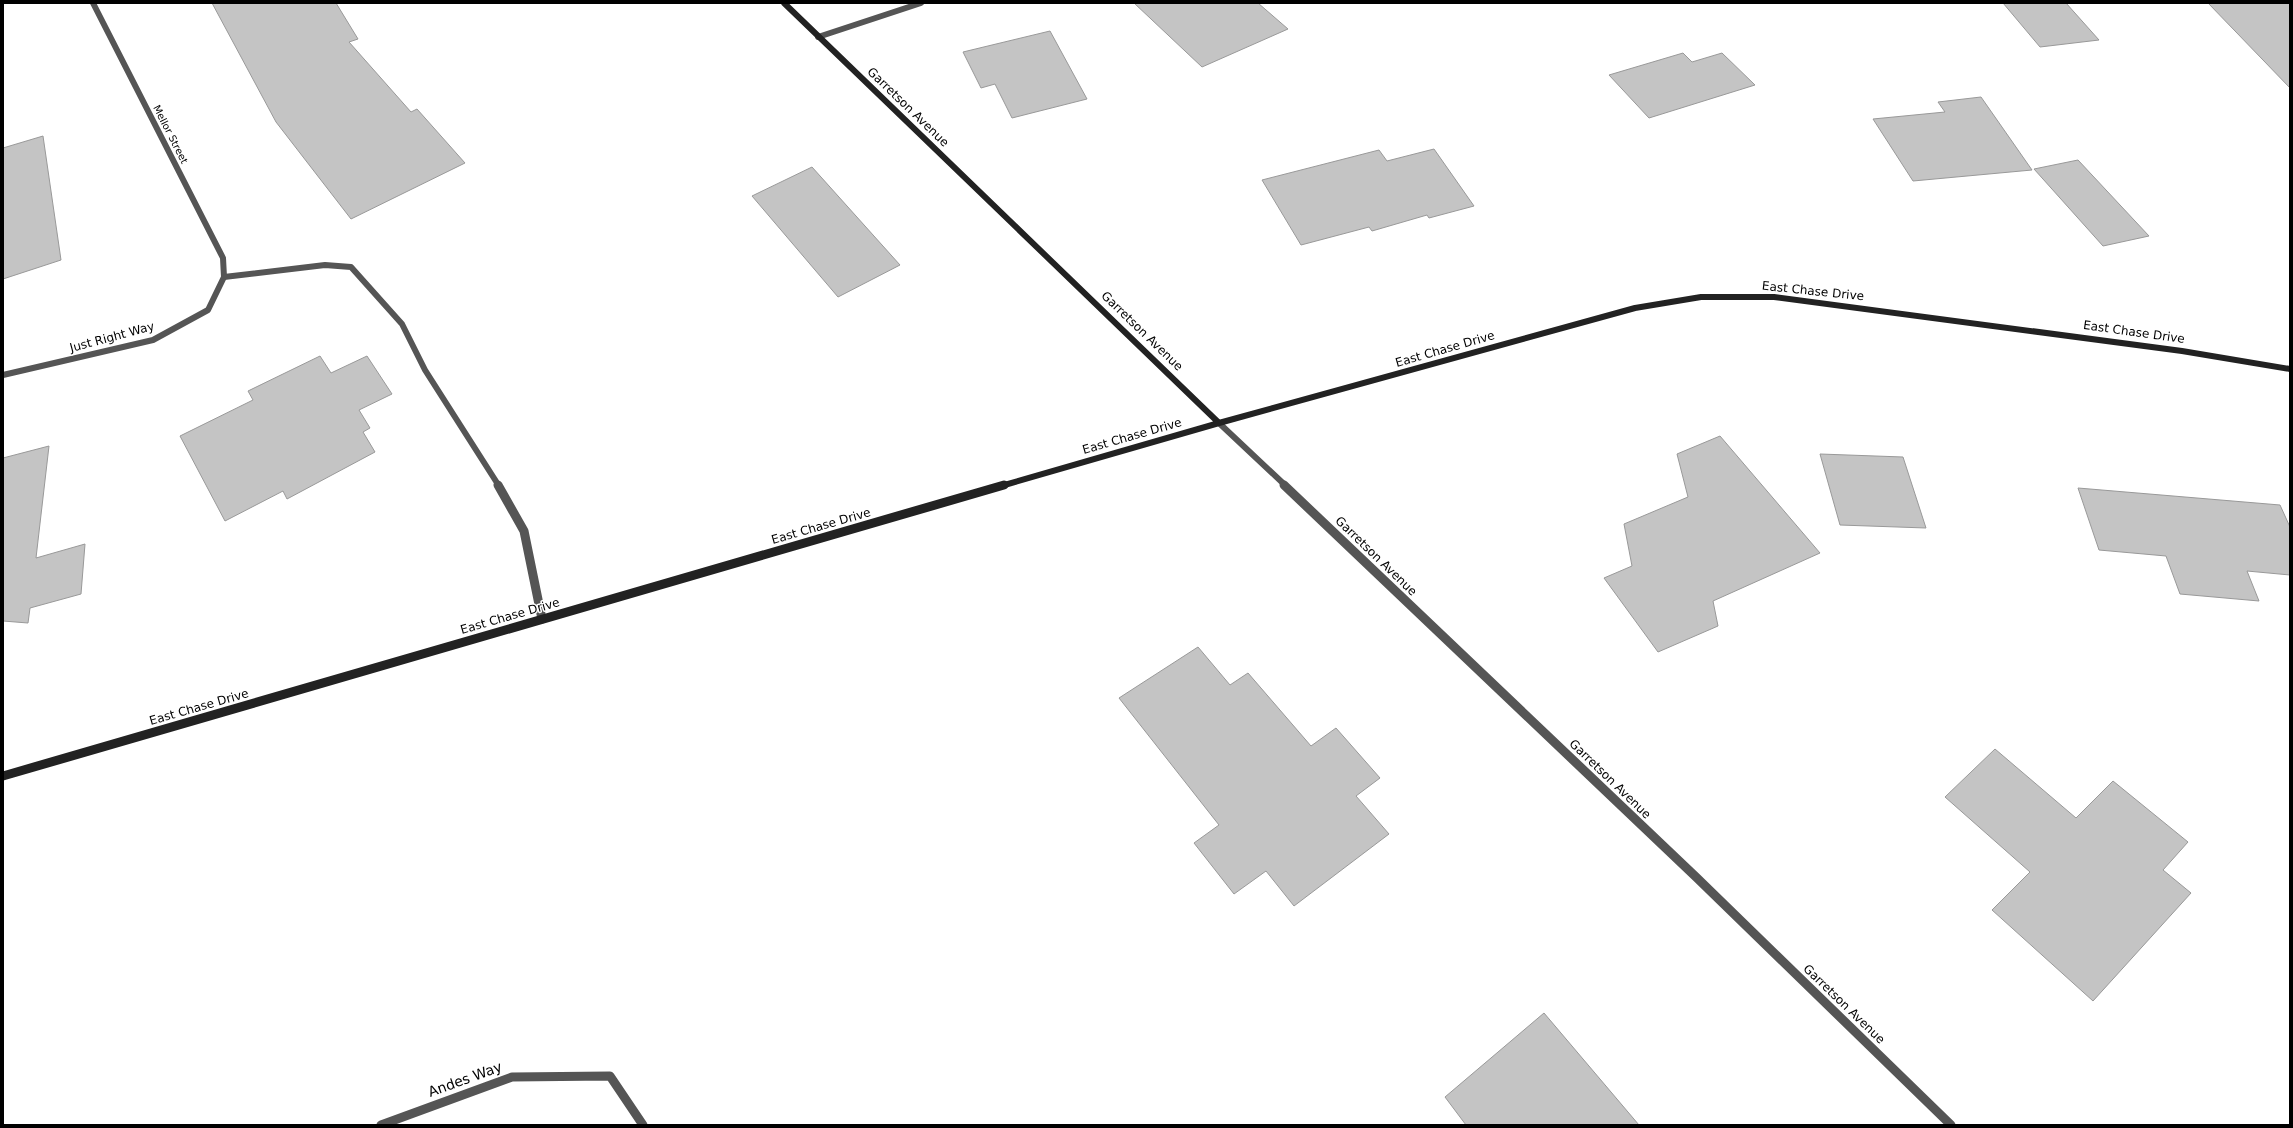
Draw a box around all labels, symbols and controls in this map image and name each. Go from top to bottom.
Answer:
street label: Garretson Avenue [864,65,952,149]
street label: Mellor Street [151,103,190,165]
street label: East Chase Drive [1761,279,1865,303]
street label: Garretson Avenue [1098,289,1186,373]
street label: East Chase Drive [2082,318,2186,346]
street label: Just Right Way [67,319,156,355]
street label: East Chase Drive [1394,328,1496,370]
street label: East Chase Drive [1081,415,1183,457]
street label: East Chase Drive [770,505,872,547]
street label: Garretson Avenue [1332,514,1420,598]
street label: East Chase Drive [459,595,561,637]
street label: East Chase Drive [148,686,250,728]
street label: Garretson Avenue [1566,737,1654,821]
street label: Garretson Avenue [1800,962,1888,1046]
street label: Andes Way [426,1058,504,1100]

